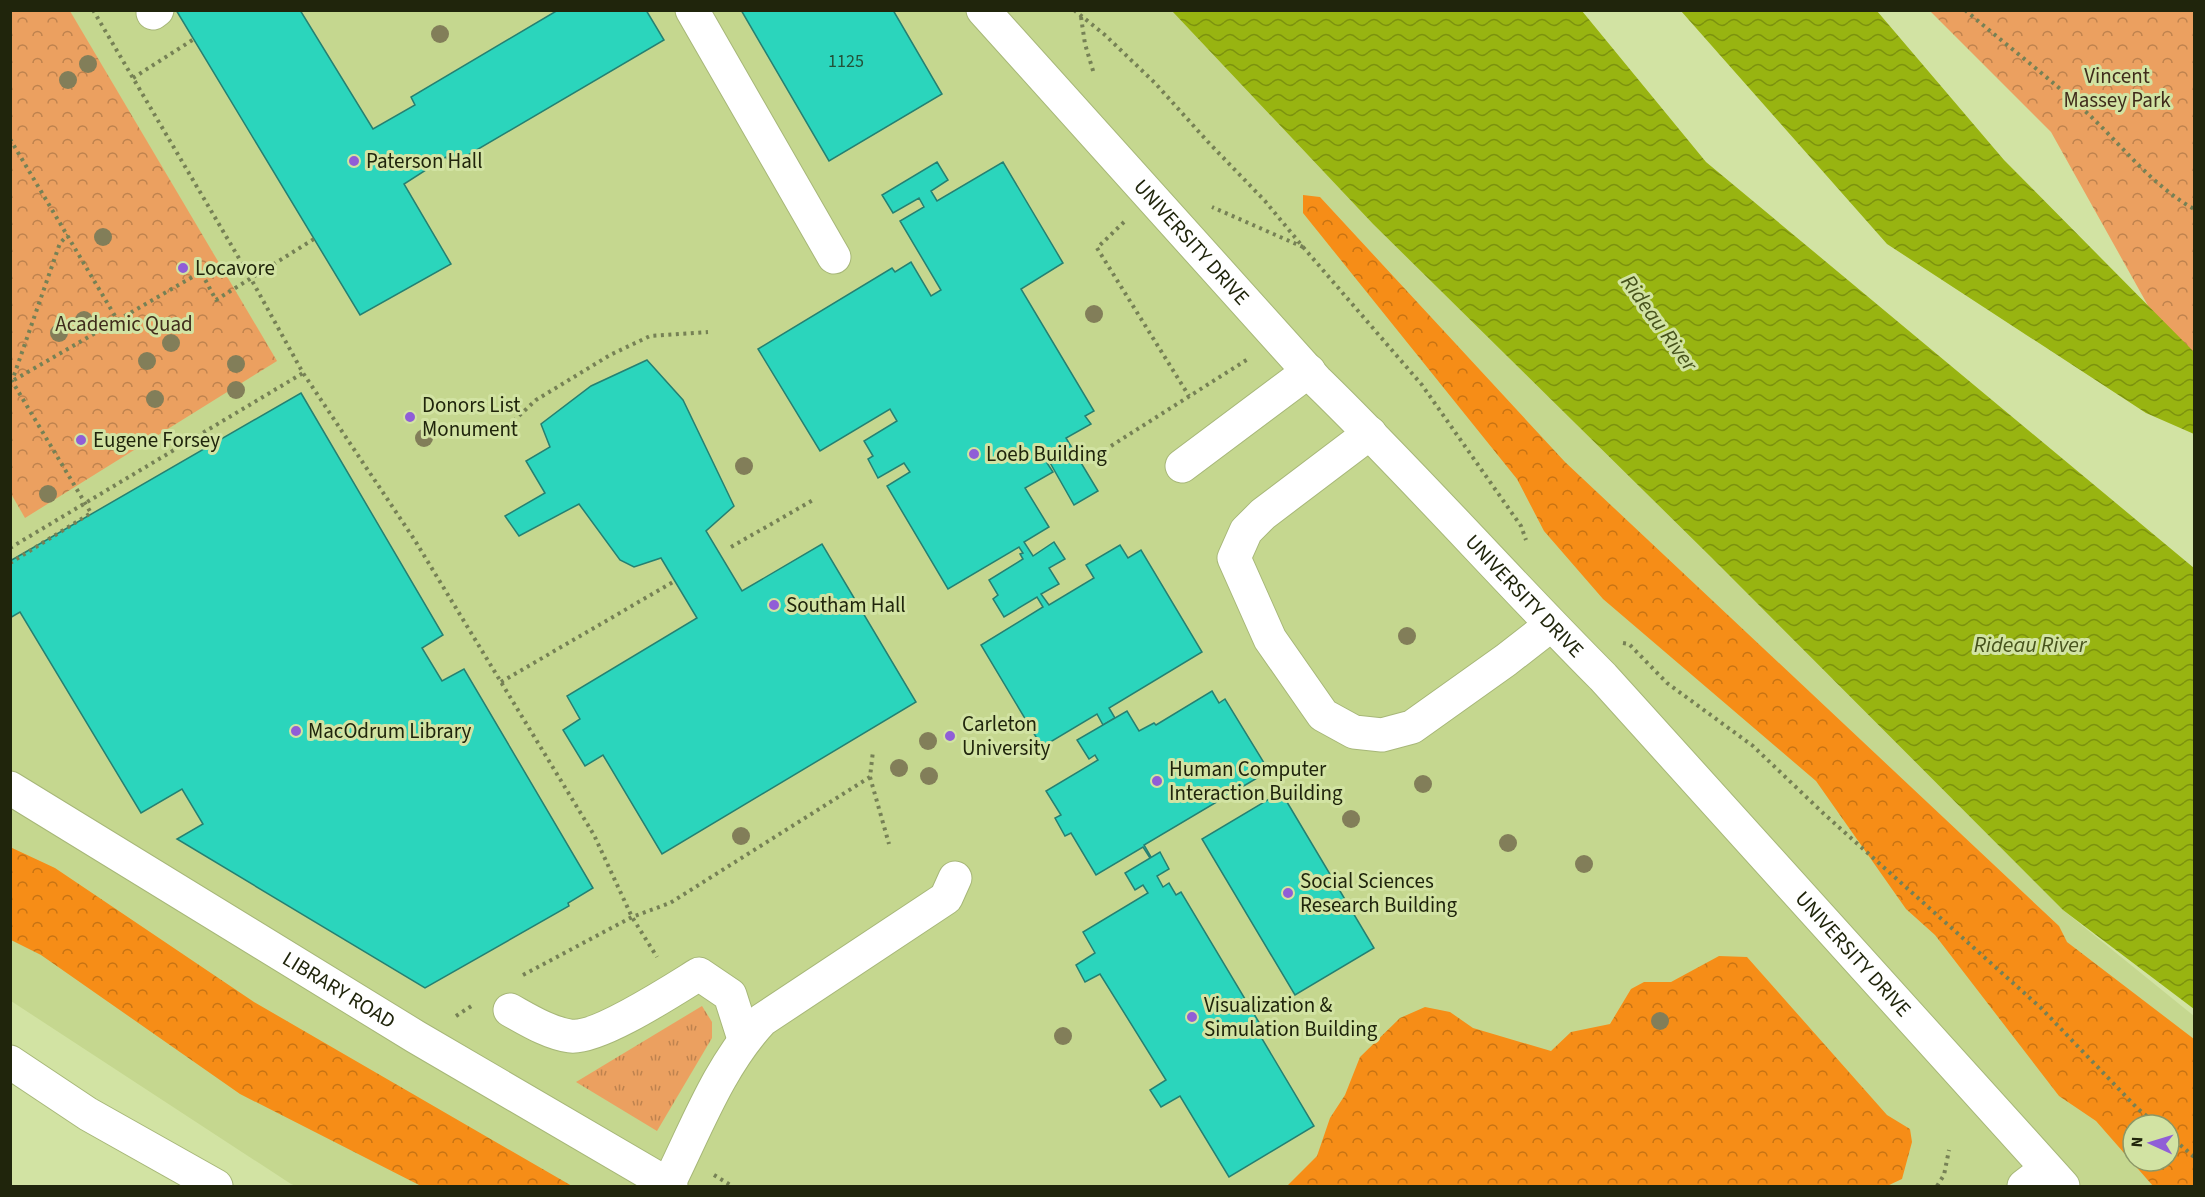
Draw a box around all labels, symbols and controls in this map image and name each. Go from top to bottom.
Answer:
house number: 1125 [828,49,864,74]
park label: Vincent Massey Park [2063,61,2171,115]
place label: Paterson Hall [366,146,483,176]
marker: Paterson Hall [347,154,361,168]
street label: UNIVERSITY DRIVE [1127,172,1257,312]
place label: Locavore [195,253,275,283]
marker: Locavore [176,261,190,275]
water label: Rideau River [1613,268,1706,379]
park label: Academic Quad [55,309,193,339]
place label: Donors List Monument [422,390,520,444]
marker: Donors List Monument [403,410,417,424]
place label: Eugene Forsey [93,425,220,455]
marker: Eugene Forsey [74,433,88,447]
place label: Loeb Building [986,439,1107,469]
marker: Loeb Building [967,447,981,461]
street label: UNIVERSITY DRIVE [1458,527,1591,664]
place label: Southam Hall [786,590,906,620]
marker: Southam Hall [767,598,781,612]
water label: Rideau River [1974,629,2088,661]
place label: Carleton University [962,709,1051,763]
place label: MacOdrum Library [308,716,472,746]
marker: MacOdrum Library [289,724,303,738]
marker: Carleton University [943,729,957,743]
place label: Human Computer Interaction Building [1169,754,1343,808]
marker: Human Computer Interaction Building [1150,774,1164,788]
place label: Social Sciences Research Building [1300,866,1458,920]
street label: UNIVERSITY DRIVE [1788,884,1918,1023]
marker: Social Sciences Research Building [1281,886,1295,900]
street label: LIBRARY ROAD [277,944,401,1036]
place label: Visualization & Simulation Building [1204,990,1378,1044]
marker: Visualization & Simulation Building [1185,1010,1199,1024]
north arrow [2121,1113,2181,1173]
text: N [2126,1136,2148,1148]

